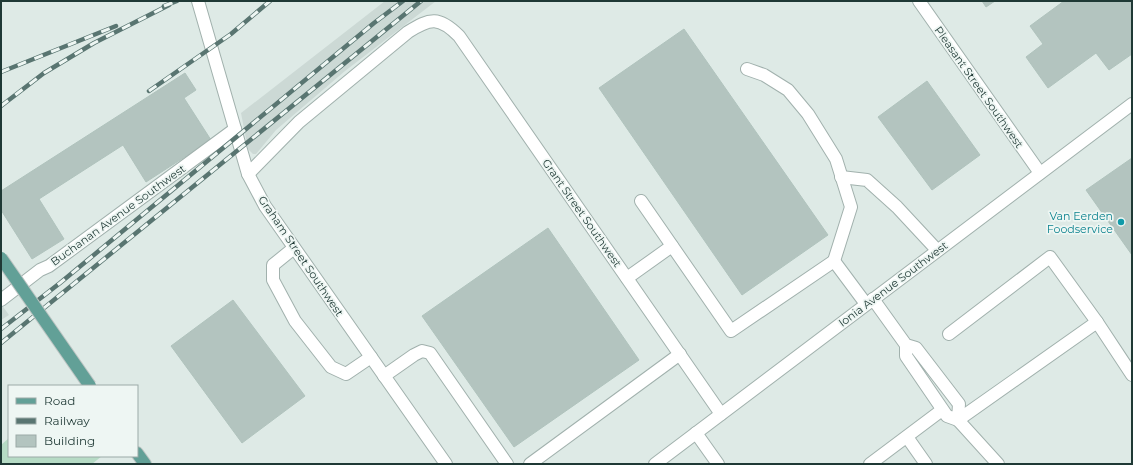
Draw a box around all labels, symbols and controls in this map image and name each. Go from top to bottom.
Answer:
street label: Pleasant Street Southwest [932,23,1027,151]
street label: Grant Street Southwest [539,156,625,270]
street label: Buchanan Avenue Southwest [48,161,189,269]
street label: Graham Street Southwest [255,193,347,319]
place label: Van Eerden Foodservice [1047,209,1113,236]
marker: Van Eerden Foodservice [1116,217,1126,227]
street label: Ionia Avenue Southwest [836,238,951,330]
legend [8,385,138,457]
text: Road [44,393,75,408]
text: Railway [44,413,90,428]
text: Building [44,433,95,448]

